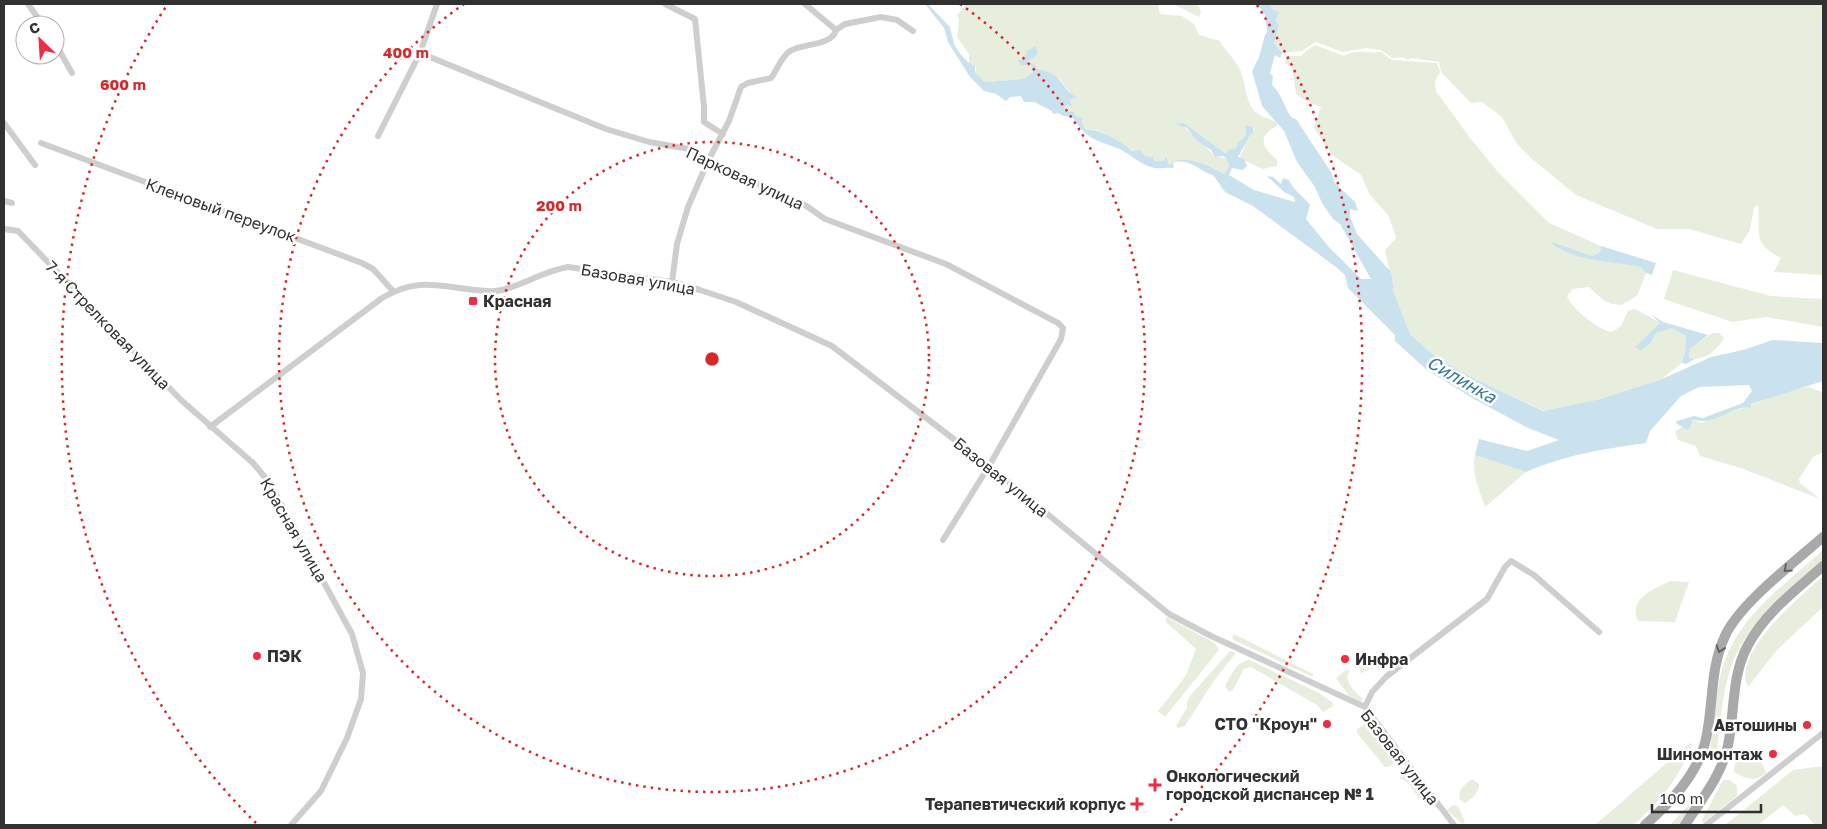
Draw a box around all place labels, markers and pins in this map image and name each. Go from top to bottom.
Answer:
place label: Красная [483,291,551,311]
marker: Красная [467,295,479,307]
centre of rings [703,350,721,368]
place label: ПЭК [267,646,302,666]
place label: Инфра [1355,649,1408,669]
marker: ПЭК [251,650,263,662]
marker: Инфра [1339,653,1351,665]
place label: СТО "Кроун" [1214,714,1317,734]
place label: Автошины [1714,715,1797,735]
marker: СТО "Кроун" [1321,718,1333,730]
marker: Автошины [1801,719,1813,731]
place label: Шиномонтаж [1657,744,1763,764]
marker: Шиномонтаж [1767,748,1779,760]
place label: Онкологический городской диспансер № 1 [1166,766,1374,804]
marker: Онкологический городской диспансер № 1 [1148,778,1162,792]
place label: Терапевтический корпус [925,794,1126,814]
marker: Терапевтический корпус [1130,797,1144,811]

